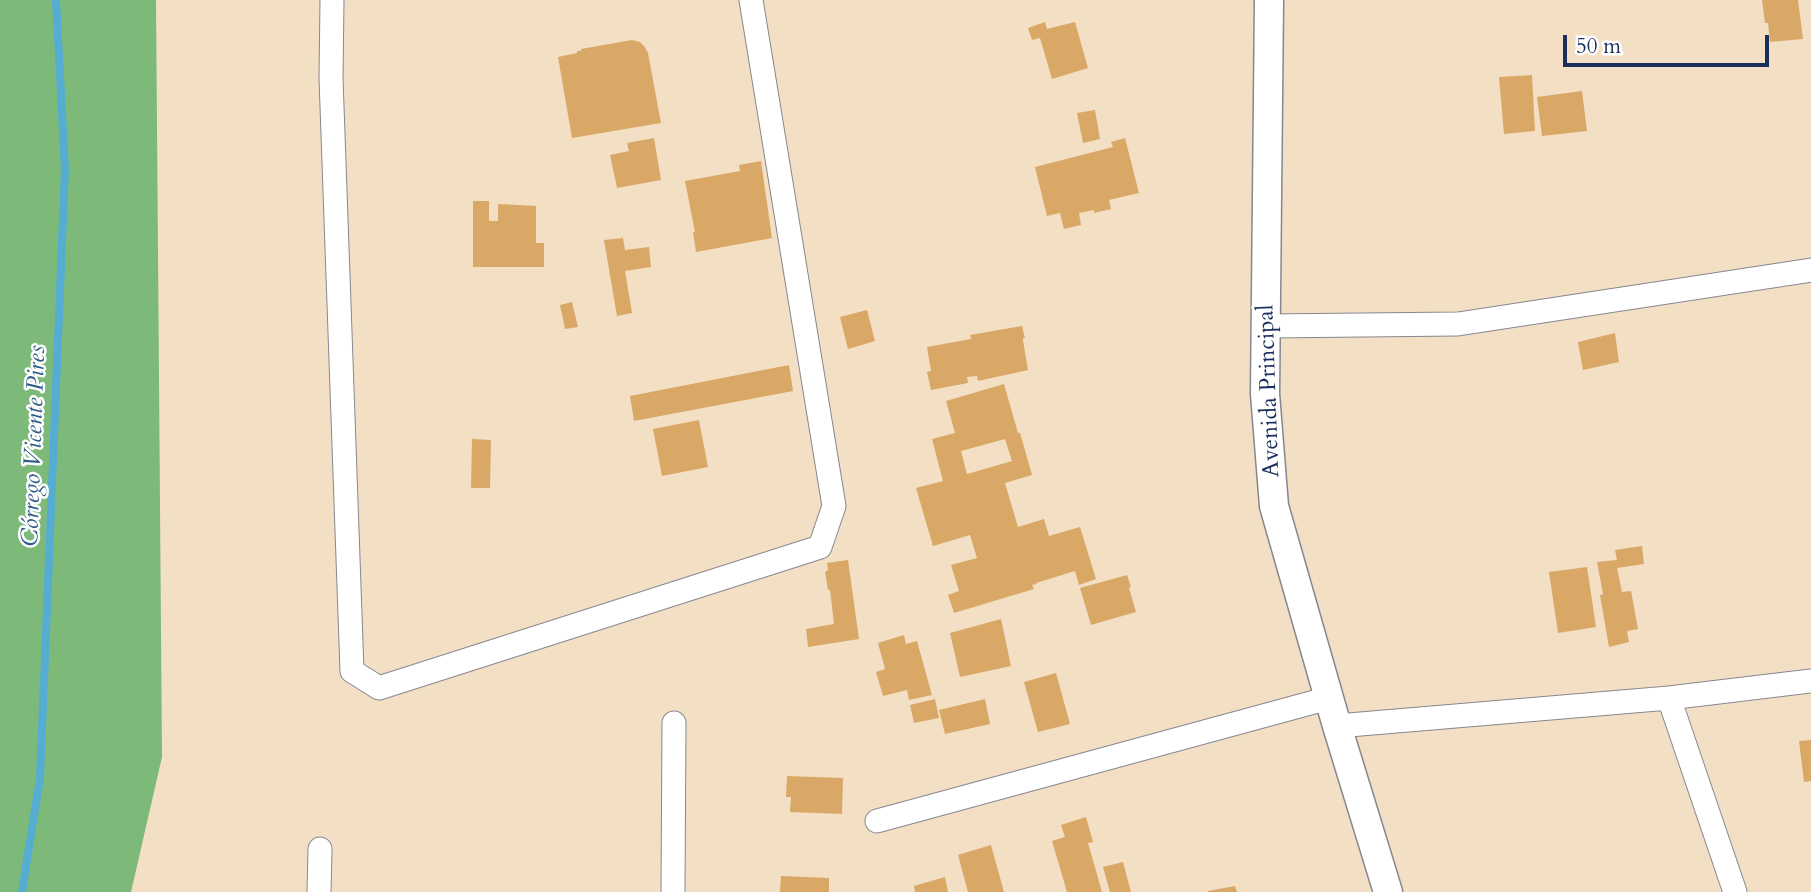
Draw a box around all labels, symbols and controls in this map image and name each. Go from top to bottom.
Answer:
scale bar [1566,21,1772,65]
text: 50 m [1576,32,1621,61]
street label: Avenida Principal [1253,304,1287,478]
water label: Córrego Vicente Pires [17,345,53,547]

